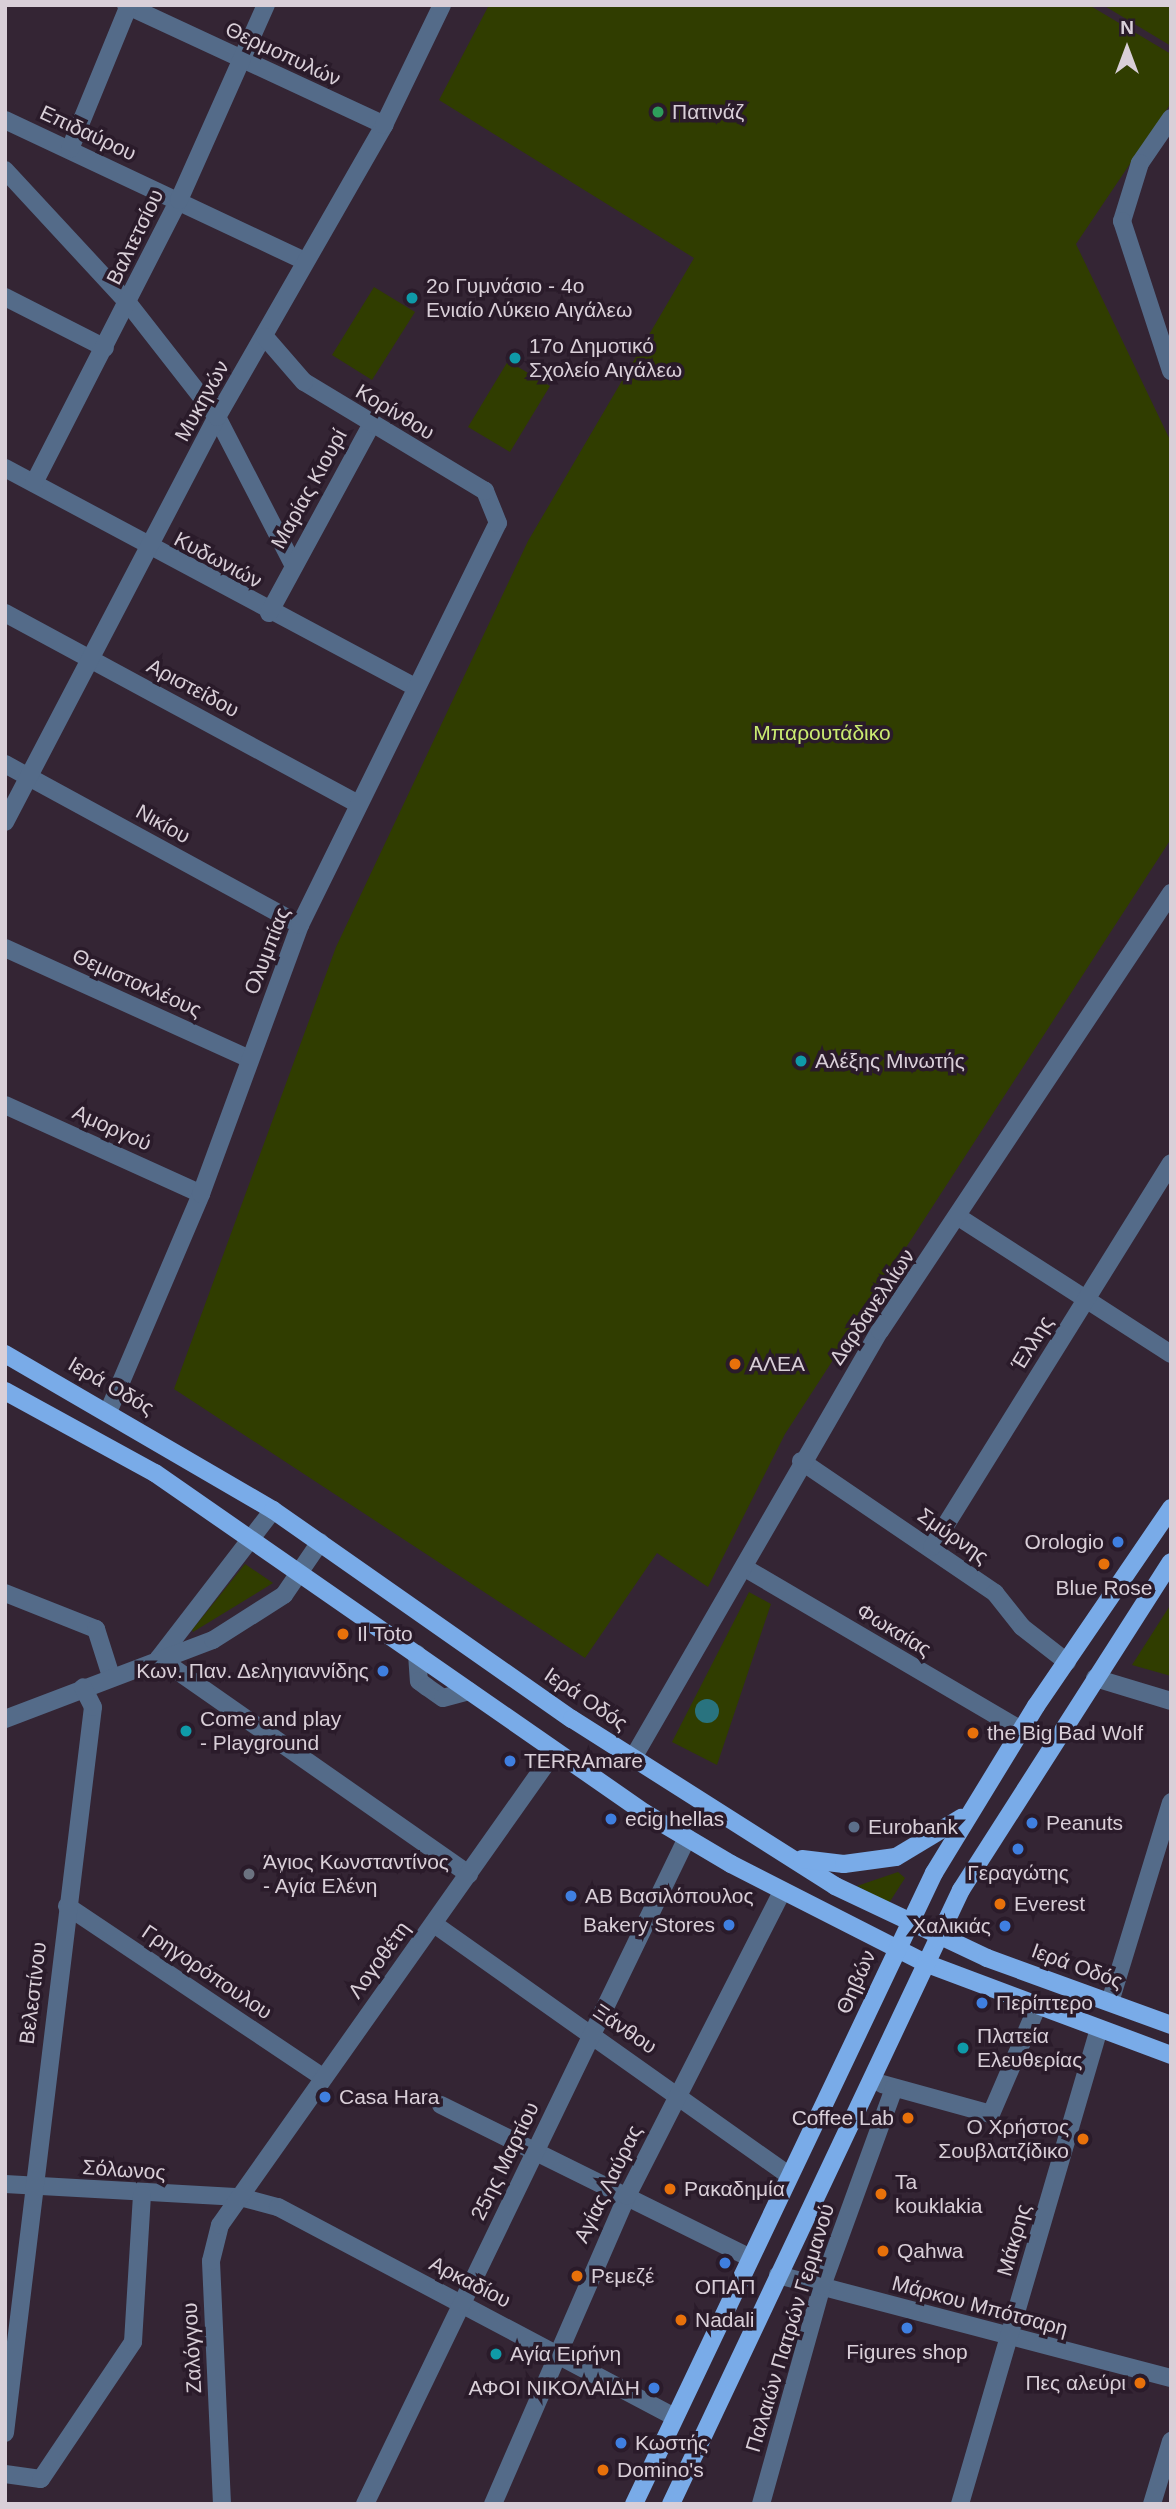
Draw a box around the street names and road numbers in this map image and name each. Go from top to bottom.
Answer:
street label: Θερμοπυλών [221,16,345,92]
street label: Επιδαύρου [36,100,140,166]
street label: Βαλτετσίου [101,185,169,289]
street label: Μυκηνών [170,356,234,446]
street label: Κορίνθου [351,379,439,445]
street label: Μαρίας Κιουρί [266,425,352,553]
street label: Κυδωνιών [170,526,266,594]
street label: Αριστείδου [143,653,243,723]
street label: Νικίου [131,799,195,849]
street label: Ολυμπίας [239,904,295,998]
street label: Θεμιστοκλέους [68,943,206,1023]
street label: Αμοργού [69,1100,155,1156]
street label: Δαρδανελλίων [824,1244,920,1370]
street label: Έλλης [1006,1311,1058,1375]
street label: Ιερά Οδός [64,1351,158,1421]
street label: Σμύρνης [913,1503,993,1569]
street label: Φωκαίας [852,1598,936,1662]
street label: Ιερά Οδός [540,1662,632,1736]
street label: Λογοθέτη [343,1917,415,2003]
street label: Γρηγορόπουλου [137,1919,277,2025]
street label: Ιερά Οδός [1028,1938,1126,1994]
street label: Βελεστίνου [14,1940,52,2046]
street label: Θηβών [831,1946,881,2018]
street label: Ξάνθου [588,1999,662,2059]
street label: 25ης Μαρτίου [466,2098,544,2224]
street label: Αγίας Λαύρας [568,2121,648,2247]
street label: Σόλωνος [82,2155,166,2185]
street label: Παλαιών Πατρών Γερμανού [740,2201,840,2455]
street label: Μάκρης [992,2201,1036,2279]
street label: Αρκαδίου [425,2251,515,2313]
street label: Μάρκου Μπότσαρη [889,2270,1071,2342]
street label: Ζαλόγγου [177,2302,207,2394]

